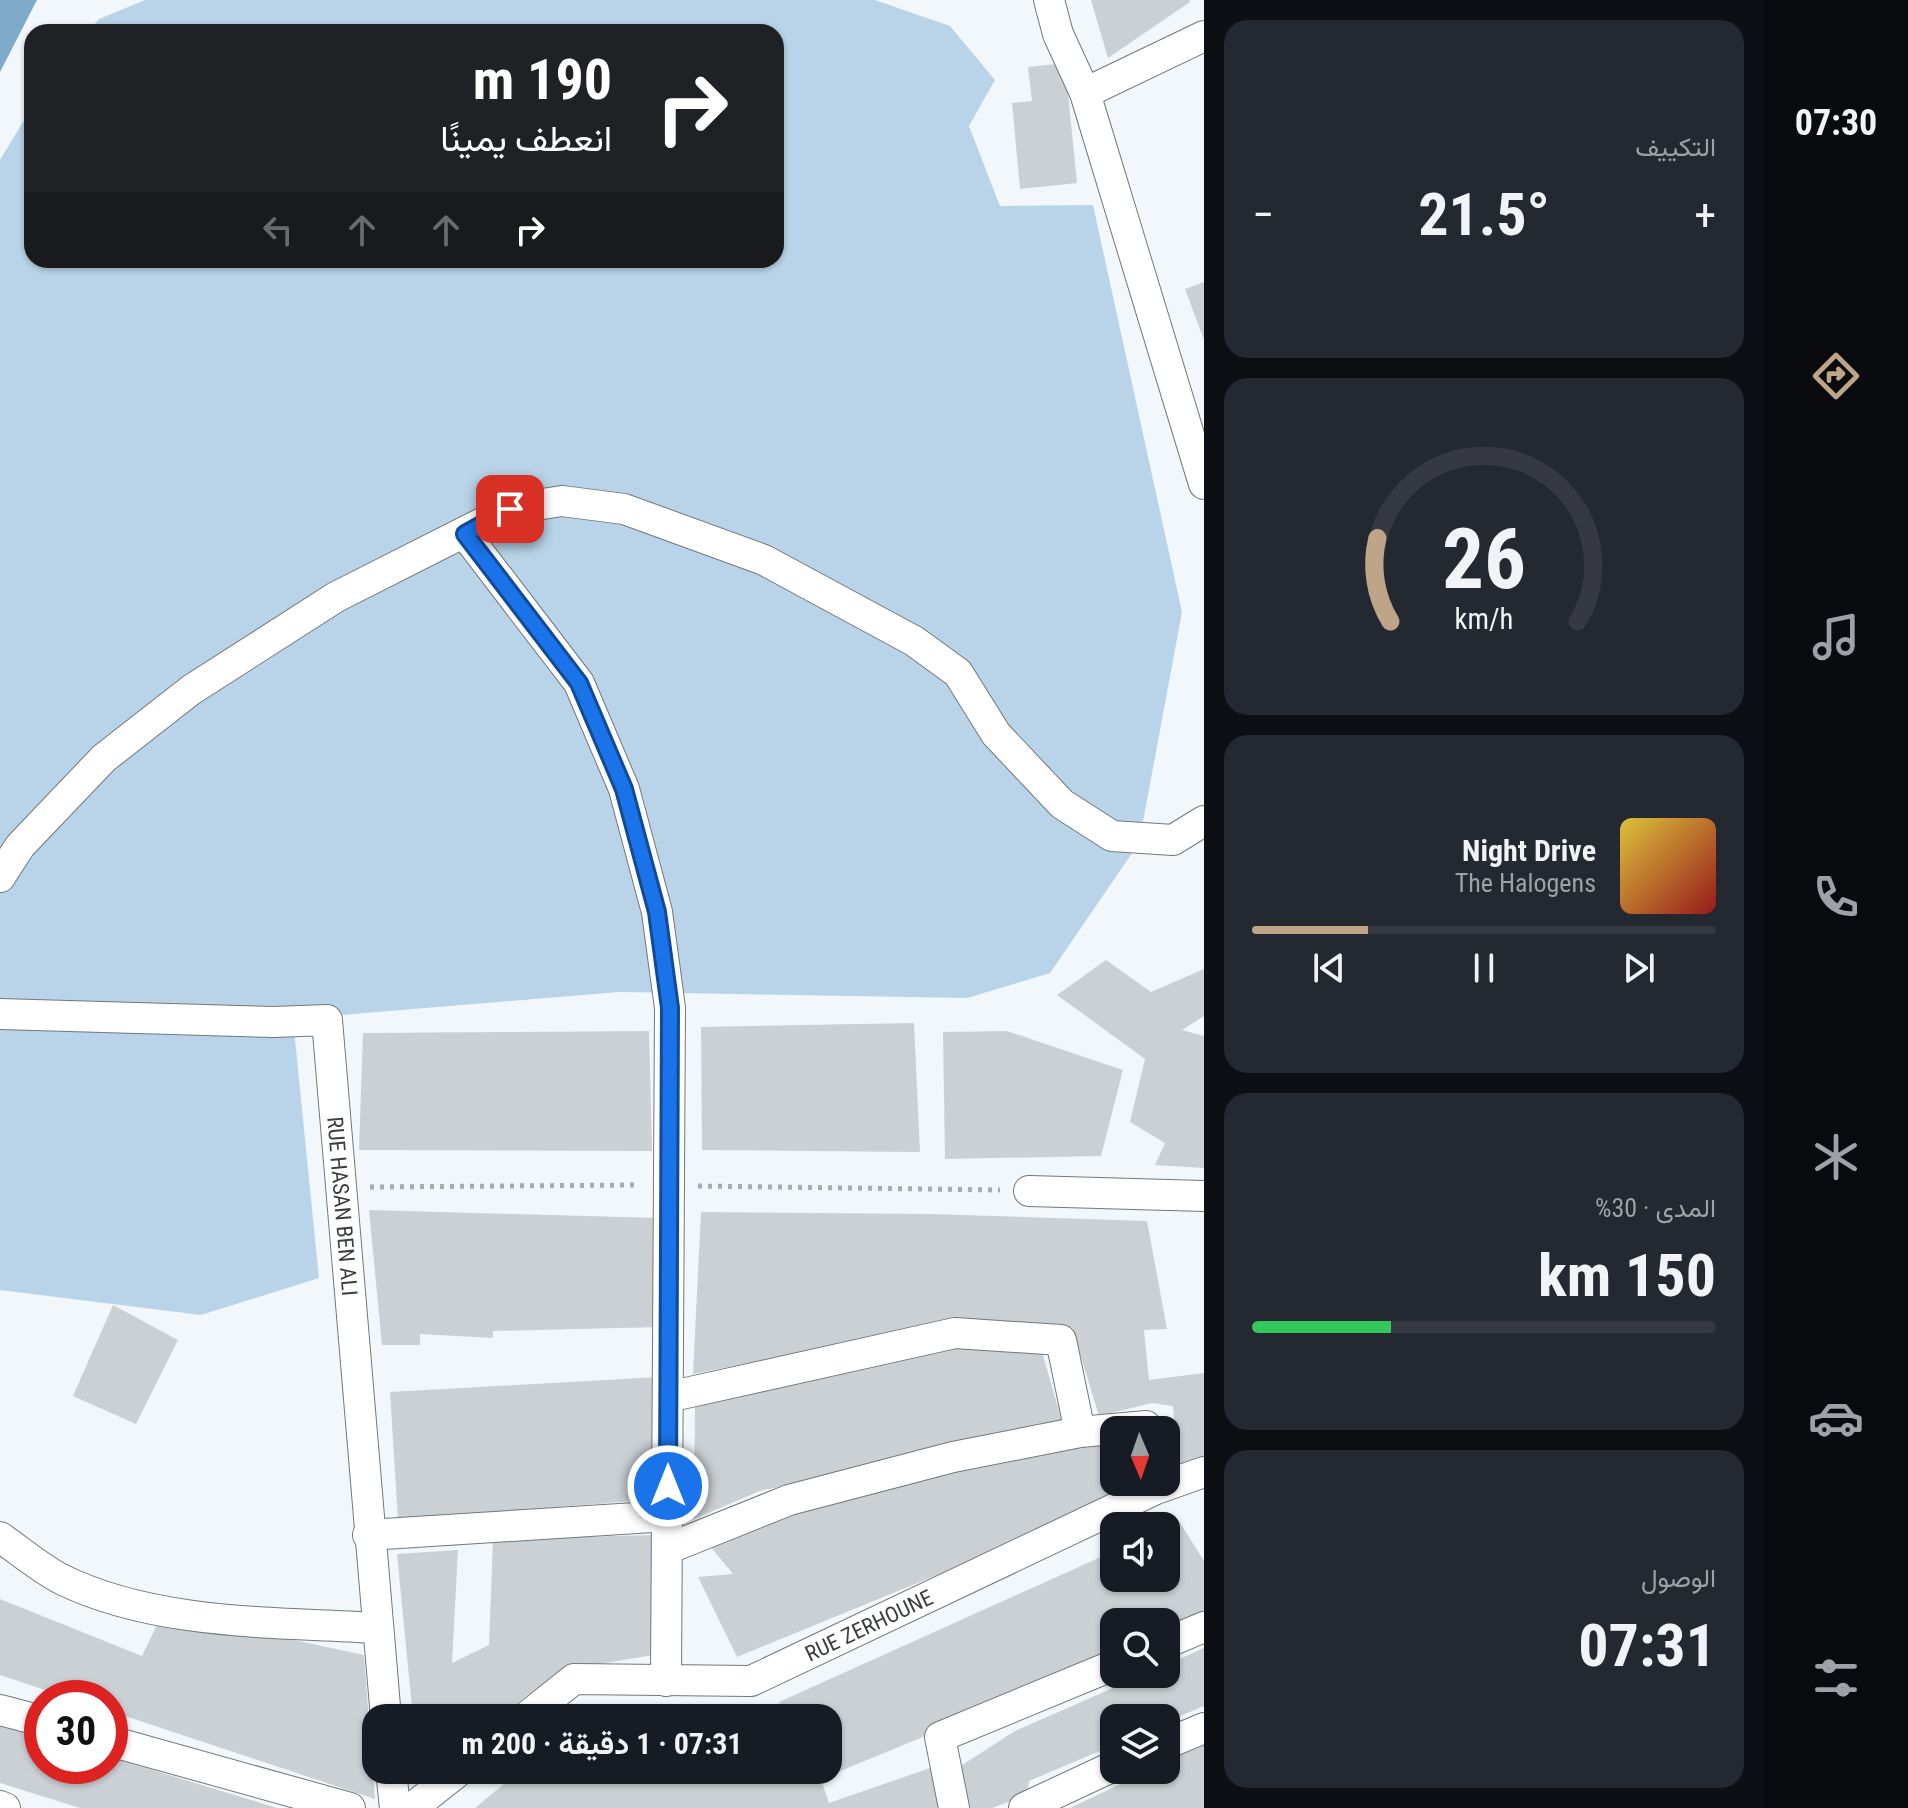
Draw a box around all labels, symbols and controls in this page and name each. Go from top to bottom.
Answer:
text: 190 m [473,47,612,113]
icon: right [640,56,744,160]
text: 07:30 [1795,102,1877,144]
text: انعطف يمينًا [440,118,612,160]
text: التكييف [1635,132,1716,162]
text: 21.5° [1418,179,1550,250]
text: − [1252,189,1274,241]
text: + [1694,189,1716,241]
icon: left [256,208,300,252]
icon: ahead [340,208,384,252]
icon: ahead [424,208,468,252]
icon: right [508,208,552,252]
icon: directions [1808,348,1864,404]
pin [476,475,544,543]
icon: arrive [488,487,532,531]
text: 26 [1442,511,1526,608]
text: km/h [1455,603,1513,637]
icon: music [1808,609,1864,665]
text: Night Drive [1462,833,1596,868]
text: The Halogens [1455,868,1596,898]
icon: phone [1808,869,1864,925]
icon: previous [1307,946,1351,990]
icon: pause [1462,946,1506,990]
icon: next [1617,946,1661,990]
street label: RUE HASAN BEN ALI [323,1116,363,1297]
icon: climate [1808,1129,1864,1185]
text: المدى · 30% [1595,1193,1716,1223]
text: 150 km [1538,1240,1716,1311]
icon: car [1808,1390,1864,1446]
north arrow [1100,1416,1180,1496]
map controls [1100,1416,1180,1784]
position arrow [626,1444,710,1528]
button: sound [1100,1512,1180,1592]
text: الوصول [1641,1563,1716,1593]
street label: RUE ZERHOUNE [801,1584,937,1666]
button: search [1100,1608,1180,1688]
text: 07:31 [1578,1610,1716,1681]
icon: filters [1808,1650,1864,1706]
speed limit sign: 30 [24,1680,128,1784]
button: layers [1100,1704,1180,1784]
text: 07:31 · 1 دقيقة · 200 m [461,1726,743,1761]

